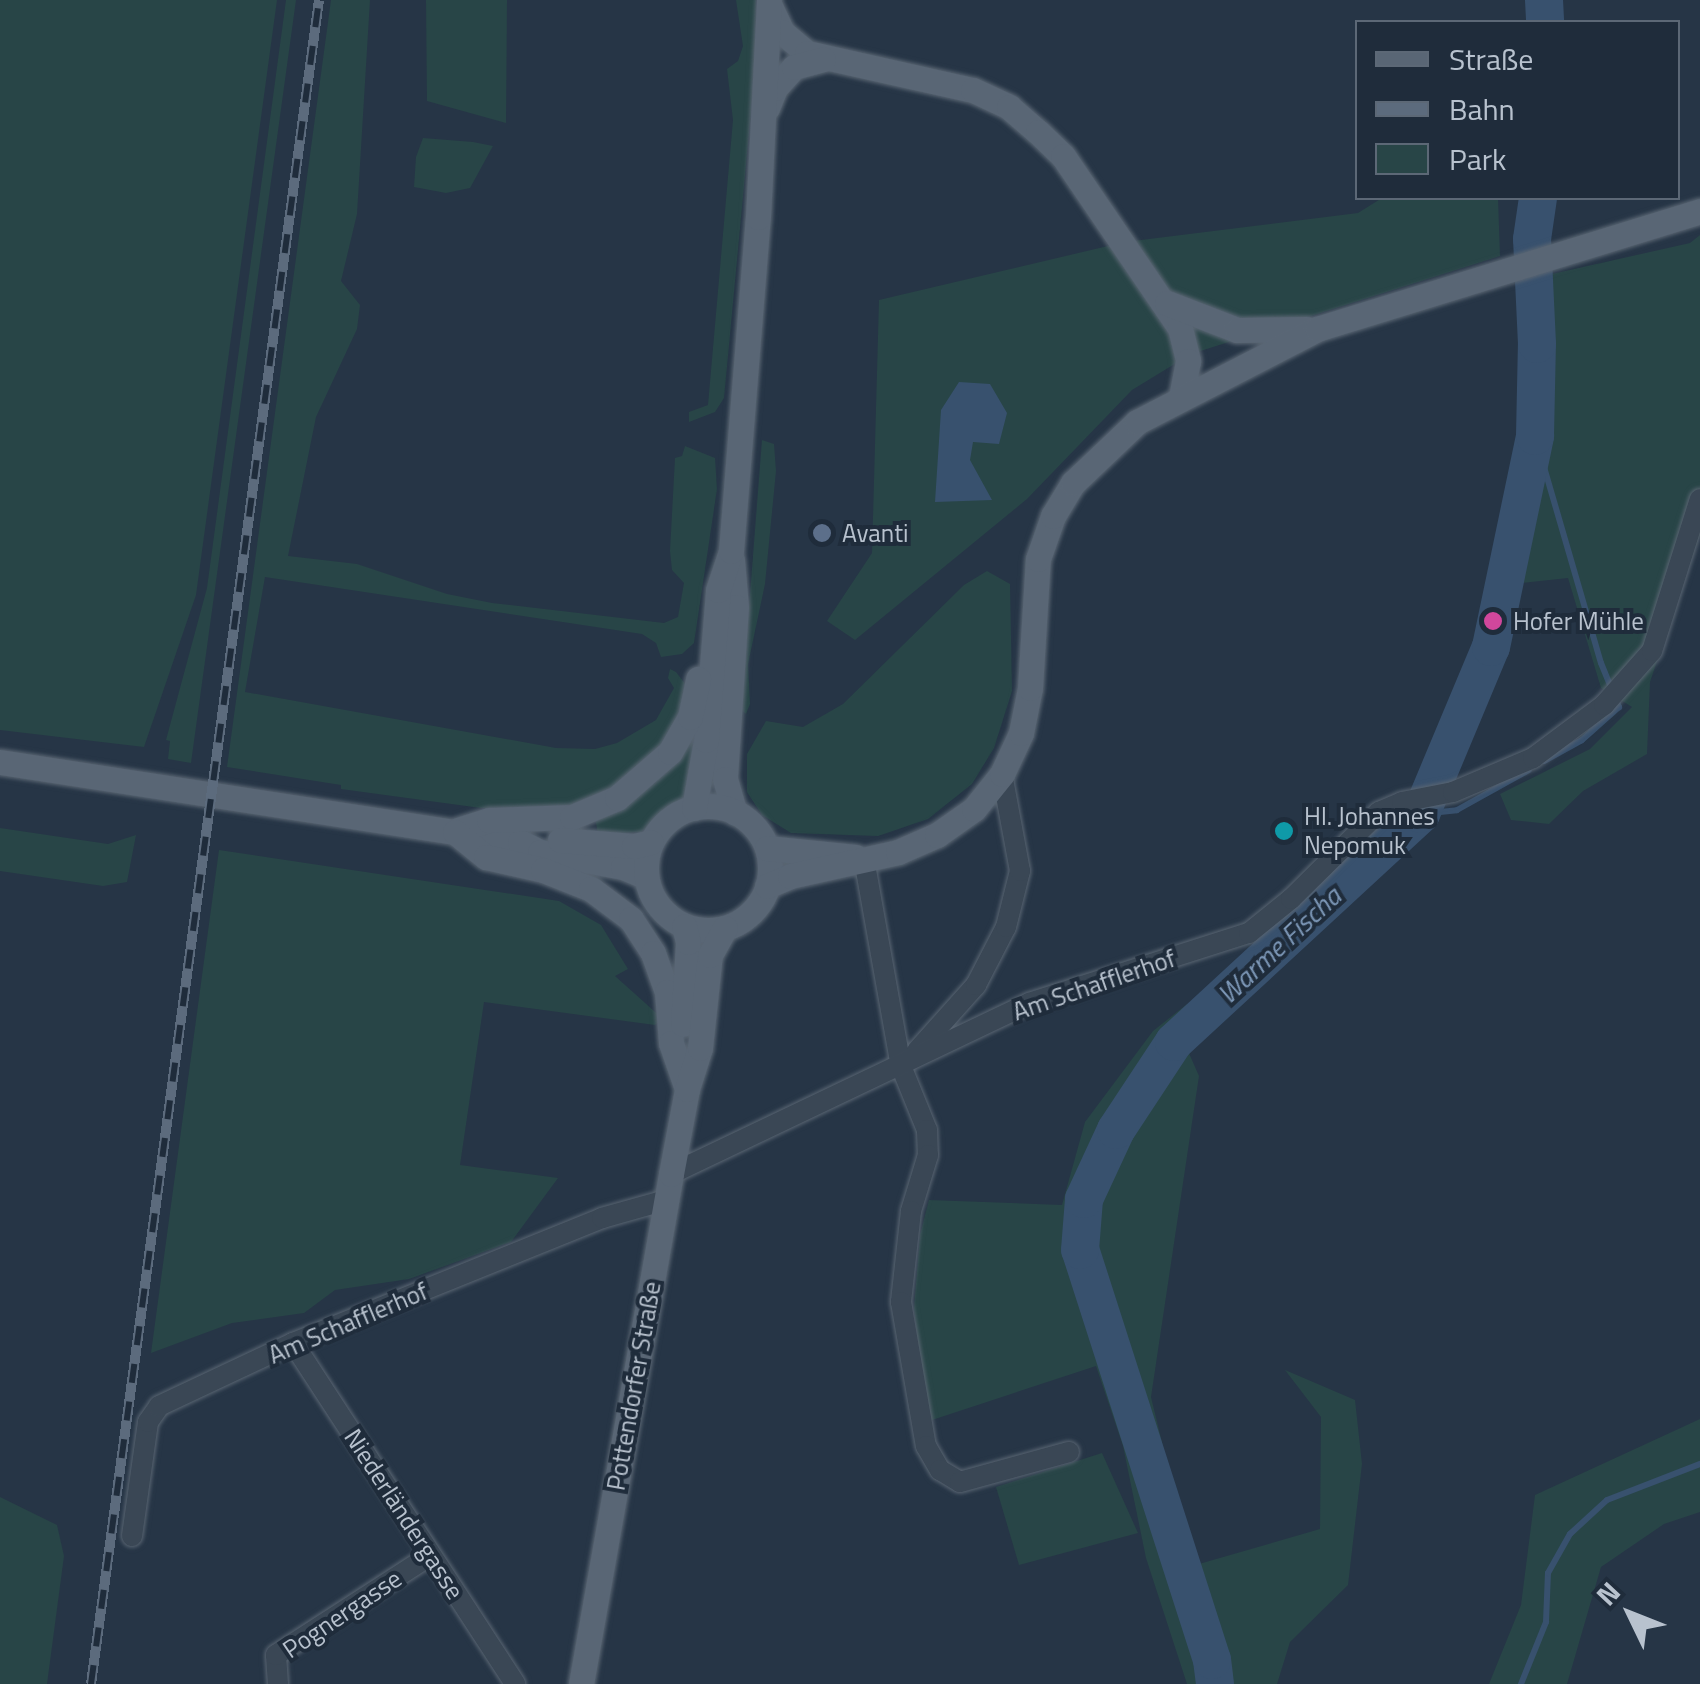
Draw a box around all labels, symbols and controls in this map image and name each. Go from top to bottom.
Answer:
legend [1355,20,1680,200]
text: Straße [1449,36,1533,82]
text: Bahn [1449,86,1515,132]
text: Park [1449,136,1506,182]
place label: Avanti [842,518,908,548]
marker: Avanti [811,522,833,544]
place label: Hofer Mühle [1513,606,1644,636]
marker: Hofer Mühle [1482,610,1504,632]
place label: Hl. Johannes Nepomuk [1304,802,1435,861]
marker: Hl. Johannes Nepomuk [1273,820,1295,842]
water label: Warme Fischa [1210,879,1348,1011]
street label: Am Schafflerhof [1009,943,1179,1027]
street label: Am Schafflerhof [264,1276,432,1370]
street label: Pottendorfer Straße [601,1279,667,1493]
street label: Niederländergasse [338,1423,470,1605]
street label: Pognergasse [277,1563,407,1665]
north arrow [1580,1564,1680,1664]
text: N [1585,1571,1630,1615]

